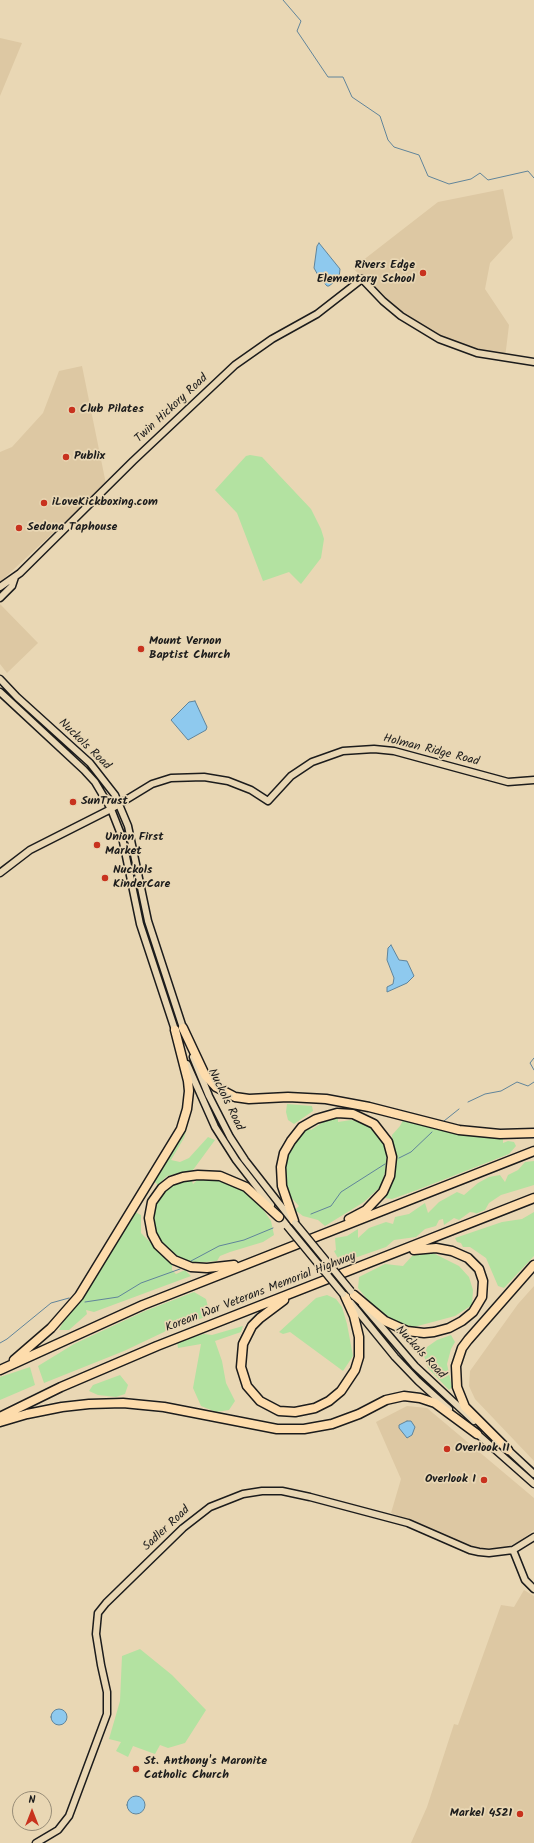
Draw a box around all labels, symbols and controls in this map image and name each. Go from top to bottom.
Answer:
place label: Rivers Edge Elementary School [317,259,415,287]
marker: Rivers Edge Elementary School [418,268,428,278]
street label: Twin Hickory Road [133,372,211,446]
place label: Club Pilates [80,403,144,417]
marker: Club Pilates [67,405,77,415]
place label: Publix [74,450,105,464]
marker: Publix [61,452,71,462]
place label: iLoveKickboxing.com [52,496,158,510]
marker: iLoveKickboxing.com [39,498,49,508]
place label: Sedona Taphouse [27,521,117,535]
marker: Sedona Taphouse [14,523,24,533]
place label: Mount Vernon Baptist Church [149,635,230,663]
marker: Mount Vernon Baptist Church [136,644,146,654]
street label: Nuckols Road [55,716,113,774]
street label: Holman Ridge Road [381,732,481,770]
place label: SunTrust [81,795,128,809]
marker: SunTrust [68,797,78,807]
place label: Union First Market [105,831,164,859]
marker: Union First Market [92,840,102,850]
place label: Nuckols KinderCare [113,864,170,892]
marker: Nuckols KinderCare [100,873,110,883]
street label: Nuckols Road [204,1067,246,1133]
street label: Korean War Veterans Memorial Highway [164,1250,358,1336]
street label: Nuckols Road [392,1324,448,1382]
place label: Overlook II [455,1442,510,1456]
marker: Overlook II [442,1444,452,1454]
place label: Overlook I [425,1473,476,1487]
marker: Overlook I [479,1475,489,1485]
street label: Sadler Road [140,1504,194,1554]
place label: St. Anthony's Maronite Catholic Church [144,1755,267,1783]
marker: St. Anthony's Maronite Catholic Church [131,1764,141,1774]
north arrow [12,1791,52,1831]
text: N [29,1791,35,1809]
place label: Markel 4521 [450,1807,512,1821]
marker: Markel 4521 [515,1809,525,1819]

